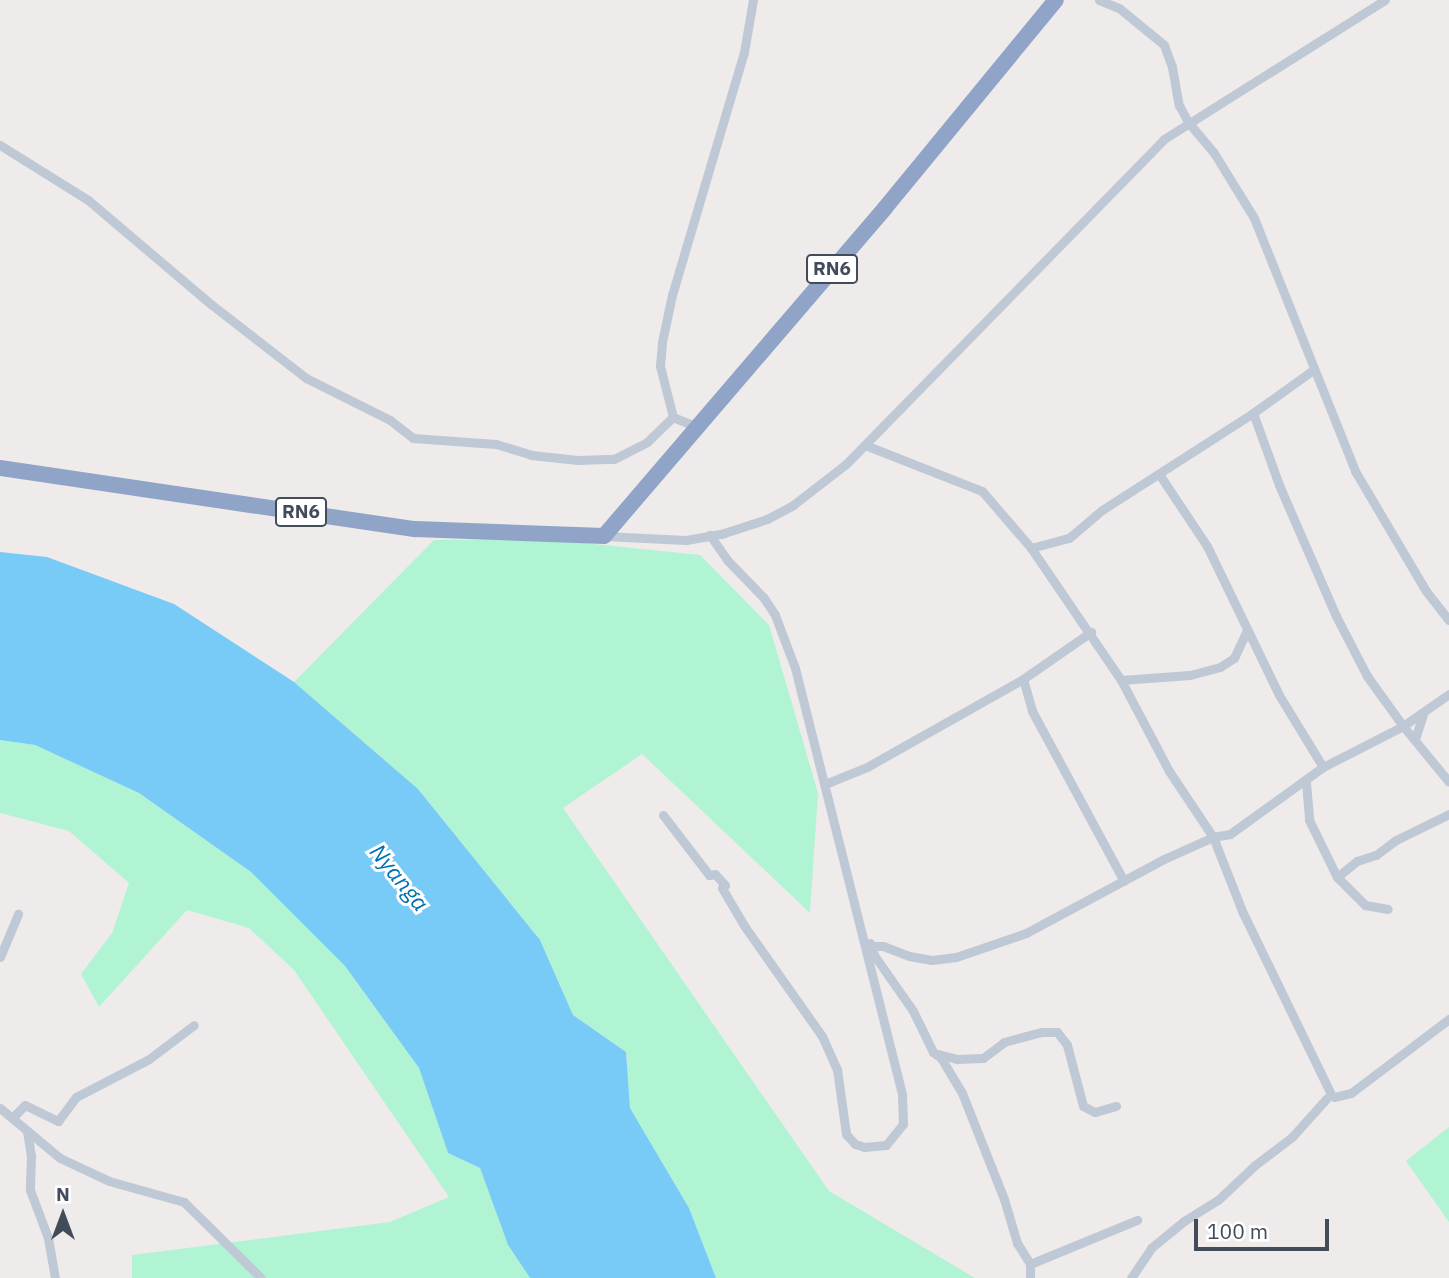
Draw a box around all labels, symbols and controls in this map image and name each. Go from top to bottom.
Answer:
road number: RN6 [806,254,858,284]
road number: RN6 [275,496,327,527]
water label: Nyanga [365,838,435,916]
north arrow [28,1180,98,1250]
text: N [56,1182,70,1206]
scale bar [1197,1204,1332,1248]
text: 100 m [1207,1217,1268,1245]

